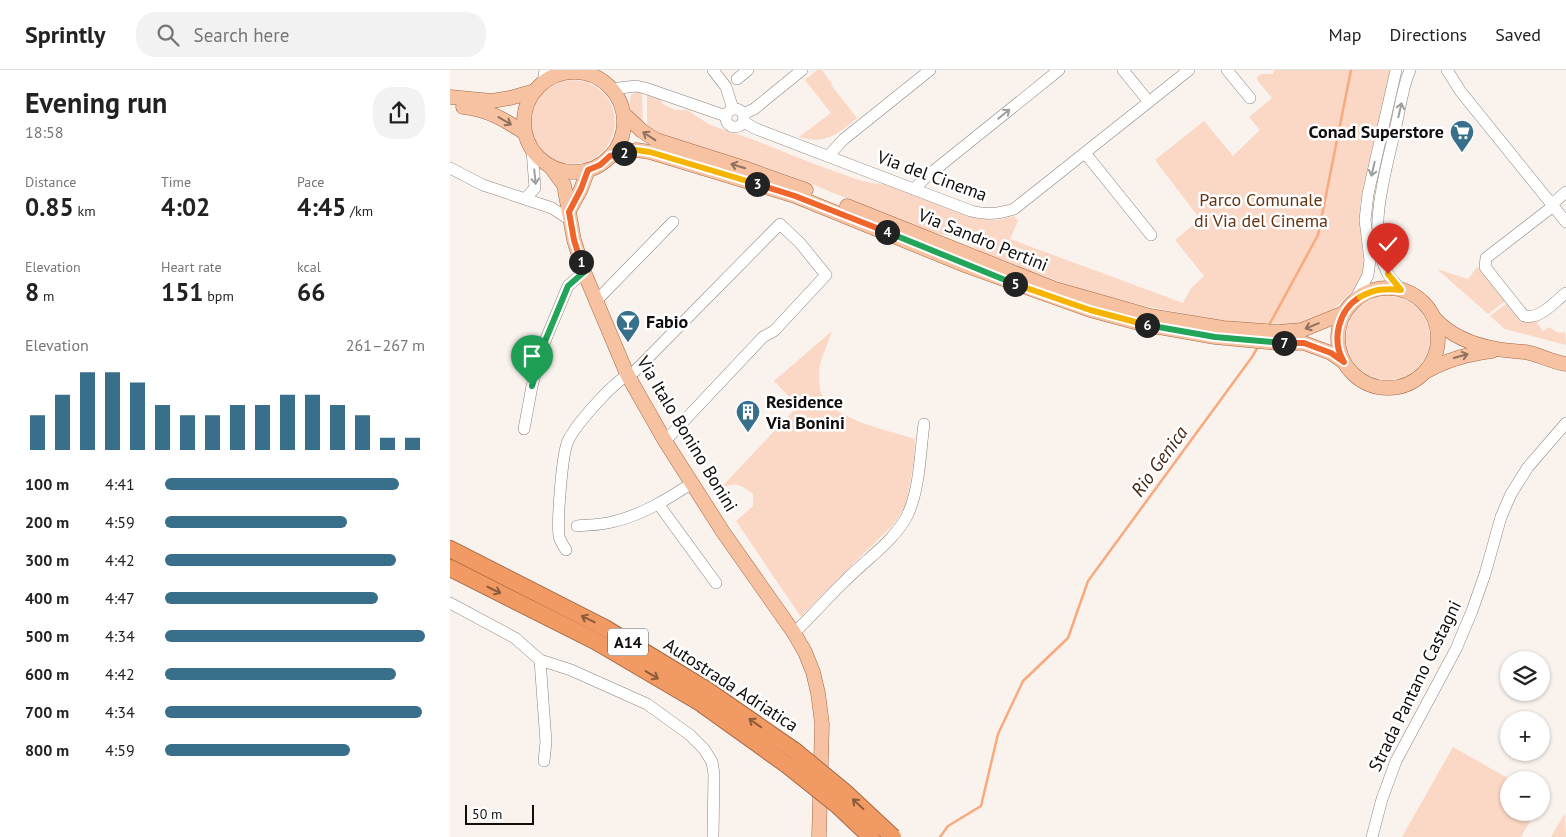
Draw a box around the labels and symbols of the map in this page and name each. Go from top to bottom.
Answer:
one-way arrow [1396,102,1405,118]
one-way arrow [997,108,1010,119]
one-way arrow [498,116,512,126]
supermarket icon: Conad Superstore [1449,119,1475,153]
place label: Conad Superstore [1309,120,1444,143]
one-way arrow [642,130,656,141]
pin: 2 [612,140,636,166]
street label: Via del Cinema [873,145,990,206]
one-way arrow [1368,160,1378,176]
one-way arrow [730,161,746,171]
one-way arrow [530,168,540,184]
pin: 3 [744,172,770,196]
park label: Parco Comunale di Via del Cinema [1194,188,1328,232]
street label: Via Sandro Pertini [914,203,1052,276]
pin: 4 [874,220,900,244]
pin [1367,223,1409,274]
pin: 1 [568,250,594,274]
pin: 5 [1002,272,1028,296]
bar icon: Fabio [615,309,641,343]
place label: Fabio [646,310,689,333]
pin: 6 [1134,312,1160,338]
one-way arrow [1305,322,1320,331]
pin: 7 [1272,330,1296,356]
pin [511,335,553,386]
street label: Via Italo Bonino Bonini [631,351,743,516]
one-way arrow [1452,351,1468,361]
place label: Residence Via Bonini [765,390,845,434]
building icon: Residence Via Bonini [735,399,761,433]
water label: Rio Genica [1125,420,1193,501]
one-way arrow [486,585,501,595]
street label: Strada Pantano Castagni [1363,596,1466,775]
one-way arrow [580,614,595,624]
road number: A14 [608,628,648,656]
street label: Autostrada Adriatica [660,633,803,737]
one-way arrow [645,670,659,680]
one-way arrow [748,718,762,728]
one-way arrow [851,798,864,810]
scale bar [465,802,534,825]

